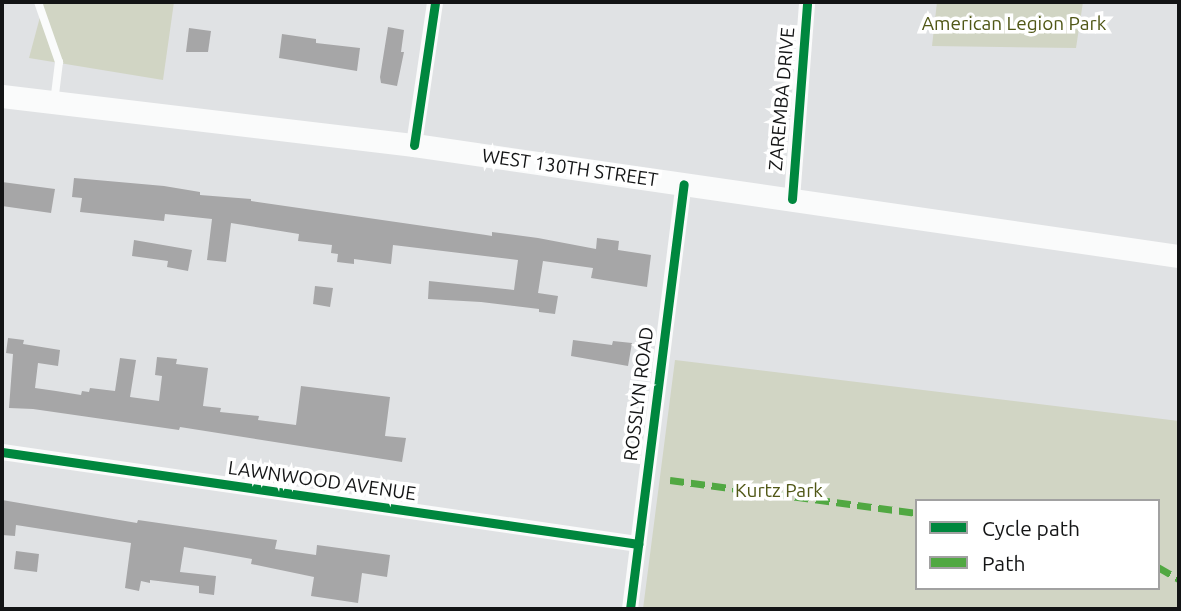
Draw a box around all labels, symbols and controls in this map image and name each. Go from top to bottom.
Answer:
park label: American Legion Park [922,13,1106,35]
street label: ZAREMBA DRIVE [764,26,800,172]
street label: WEST 130TH STREET [480,144,660,192]
street label: ROSSLYN ROAD [619,325,659,463]
street label: LAWNWOOD AVENUE [227,457,417,505]
park label: Kurtz Park [735,480,823,502]
legend [915,499,1160,590]
text: Cycle path [982,516,1080,540]
text: Path [982,551,1025,575]

